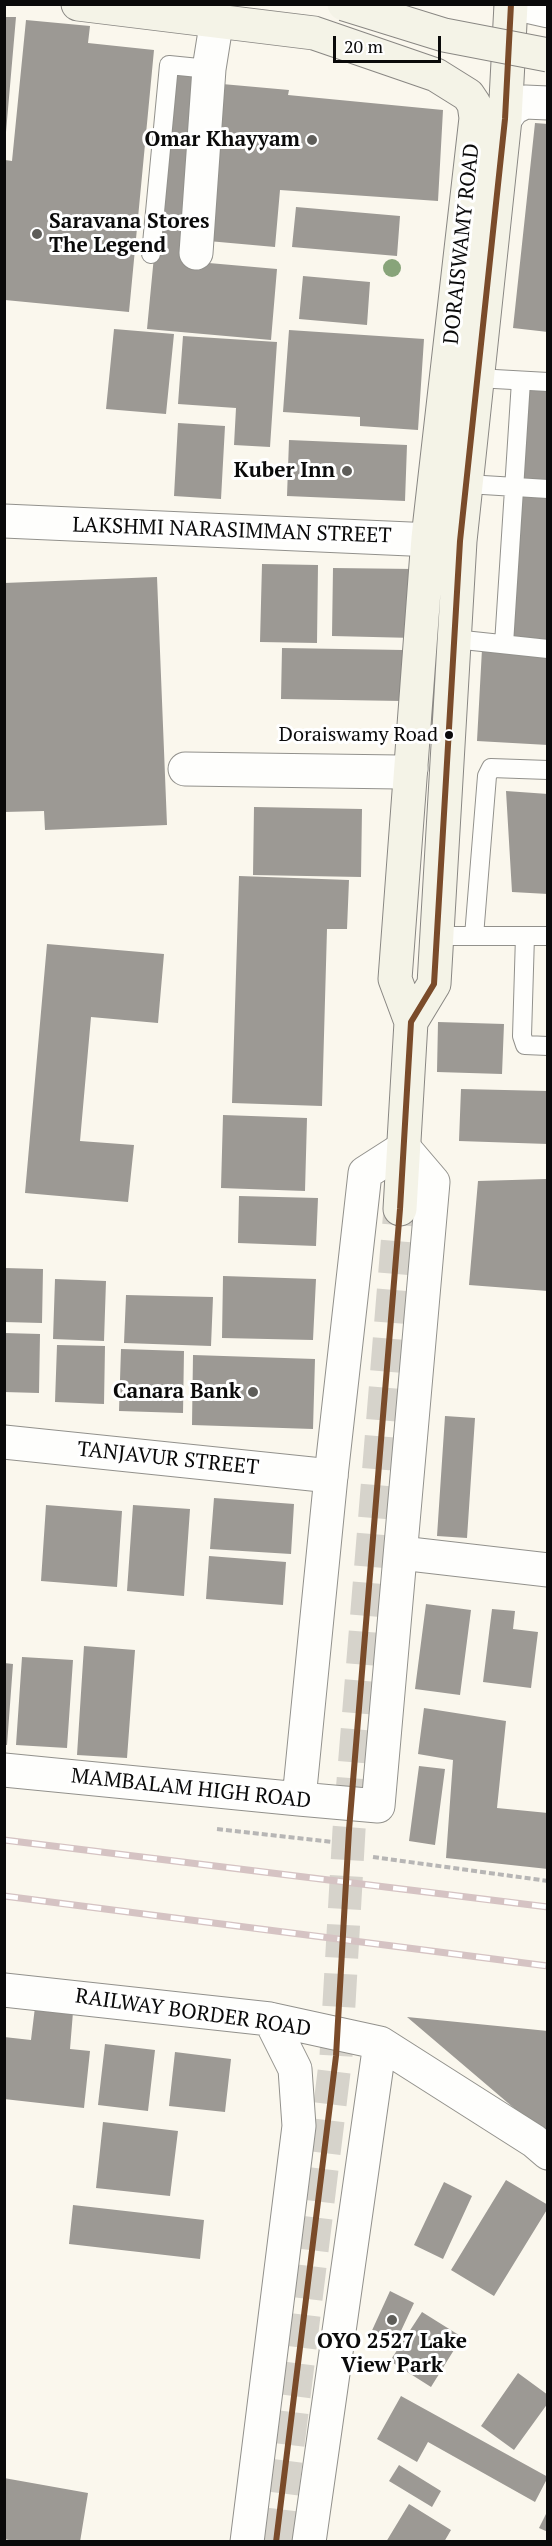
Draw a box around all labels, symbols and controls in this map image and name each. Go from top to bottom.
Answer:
scale bar [336,24,444,62]
text: 20 m [344,34,383,58]
place label: Omar Khayyam [144,127,300,153]
marker: Omar Khayyam [305,133,319,147]
street label: DORAISWAMY ROAD [439,142,485,346]
place label: Saravana Stores The Legend [49,209,209,259]
marker: Saravana Stores The Legend [30,227,44,241]
place label: Kuber Inn [234,458,335,484]
marker: Kuber Inn [340,464,354,478]
street label: LAKSHMI NARASIMMAN STREET [72,513,392,549]
place label: Doraiswamy Road [279,723,438,747]
marker: Doraiswamy Road [443,729,455,741]
place label: Canara Bank [113,1379,241,1405]
marker: Canara Bank [246,1385,260,1399]
street label: TANJAVUR STREET [76,1437,260,1481]
street label: MAMBALAM HIGH ROAD [70,1764,312,1814]
street label: RAILWAY BORDER ROAD [73,1984,313,2042]
marker: OYO 2527 Lake View Park [385,2313,399,2327]
place label: OYO 2527 Lake View Park [317,2329,467,2379]

